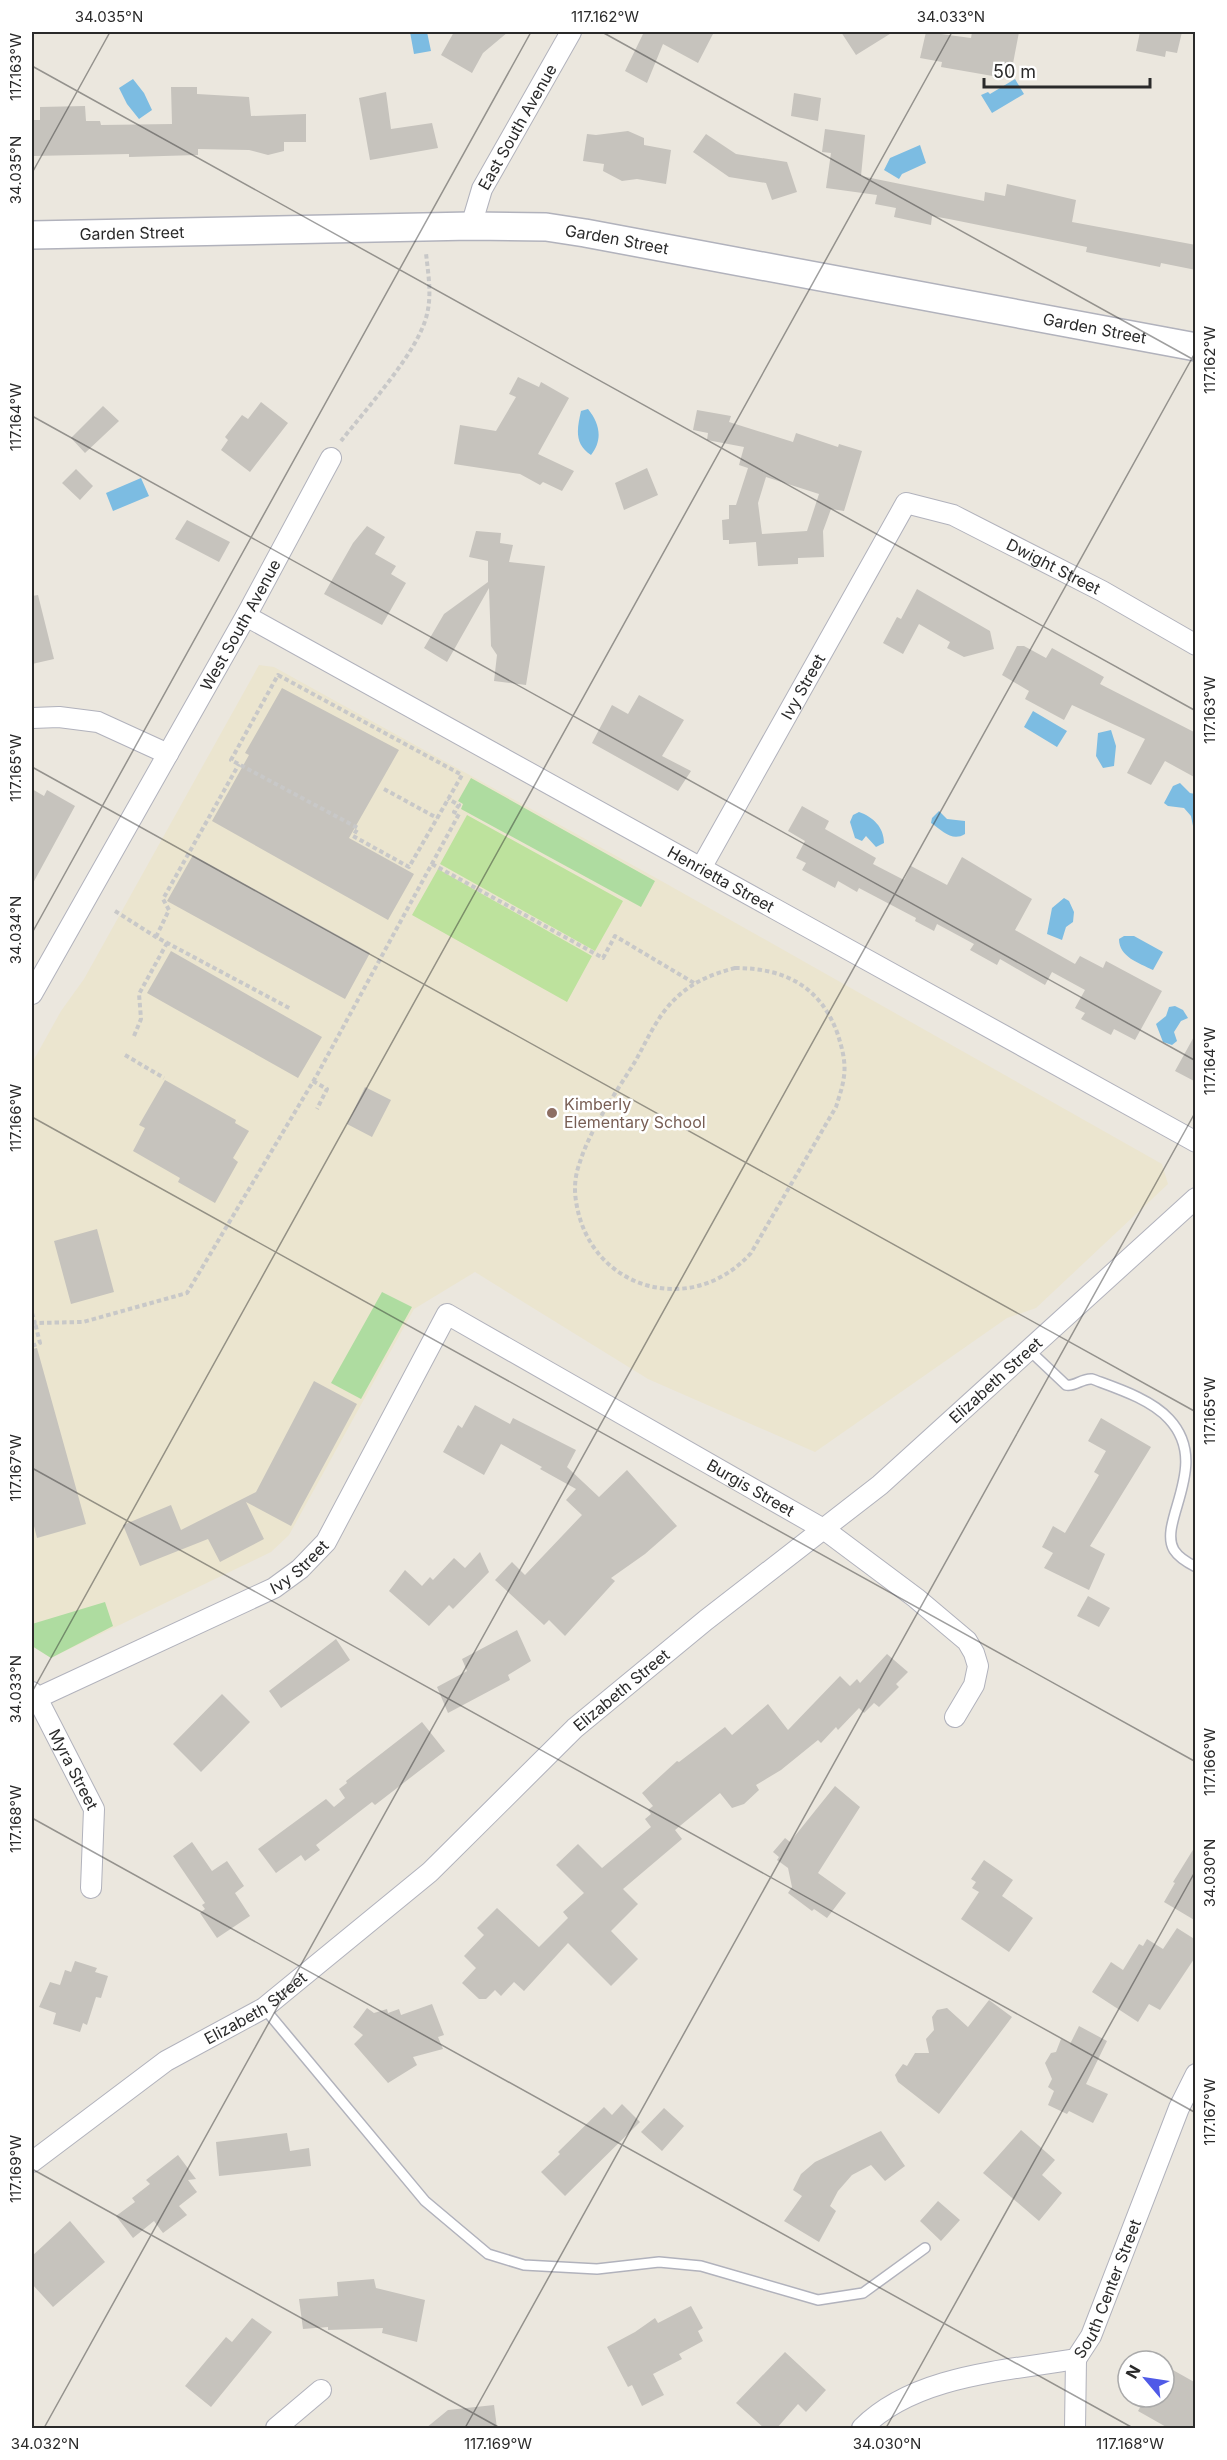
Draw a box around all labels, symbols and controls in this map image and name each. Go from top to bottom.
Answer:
text: 34.035°N [75,7,143,26]
text: 117.162°W [571,7,639,26]
text: 34.033°N [917,7,985,26]
text: 117.163°W [6,33,25,101]
scale bar [984,51,1150,89]
street label: East South Avenue [474,60,561,193]
text: 50 m [993,61,1036,82]
text: 34.035°N [6,136,25,204]
street label: Garden Street [564,220,670,258]
street label: Garden Street [79,222,185,244]
street label: Garden Street [1041,309,1148,348]
text: 117.162°W [1200,326,1219,394]
text: 117.164°W [6,383,25,451]
street label: Dwight Street [1003,534,1104,599]
street label: West South Avenue [196,556,285,694]
street label: Ivy Street [777,650,829,723]
text: 117.163°W [1200,676,1219,744]
text: 117.165°W [6,734,25,802]
street label: Henrietta Street [664,841,778,917]
text: 34.034°N [6,896,25,964]
text: 117.164°W [1200,1027,1219,1095]
text: 117.166°W [6,1084,25,1152]
place label: Kimberly Elementary School [564,1094,706,1132]
marker: Kimberly Elementary School [545,1106,559,1120]
street label: Elizabeth Street [945,1333,1046,1428]
text: 117.165°W [1200,1377,1219,1445]
text: 117.167°W [6,1434,25,1502]
street label: Burgis Street [704,1455,798,1520]
street label: Ivy Street [267,1536,333,1598]
street label: Elizabeth Street [569,1644,673,1735]
text: 34.033°N [6,1655,25,1723]
street label: Myra Street [45,1726,103,1813]
text: 117.166°W [1200,1728,1219,1796]
text: 117.168°W [6,1785,25,1853]
text: 34.030°N [1200,1839,1219,1907]
street label: Elizabeth Street [201,1967,311,2048]
text: 117.167°W [1200,2078,1219,2146]
text: 117.169°W [6,2135,25,2203]
street label: South Center Street [1069,2216,1145,2362]
north arrow [1116,2349,1176,2409]
text: N [1121,2362,1145,2382]
text: 34.032°N [11,2434,79,2453]
text: 117.169°W [464,2434,532,2453]
text: 34.030°N [853,2434,921,2453]
text: 117.168°W [1096,2434,1164,2453]

